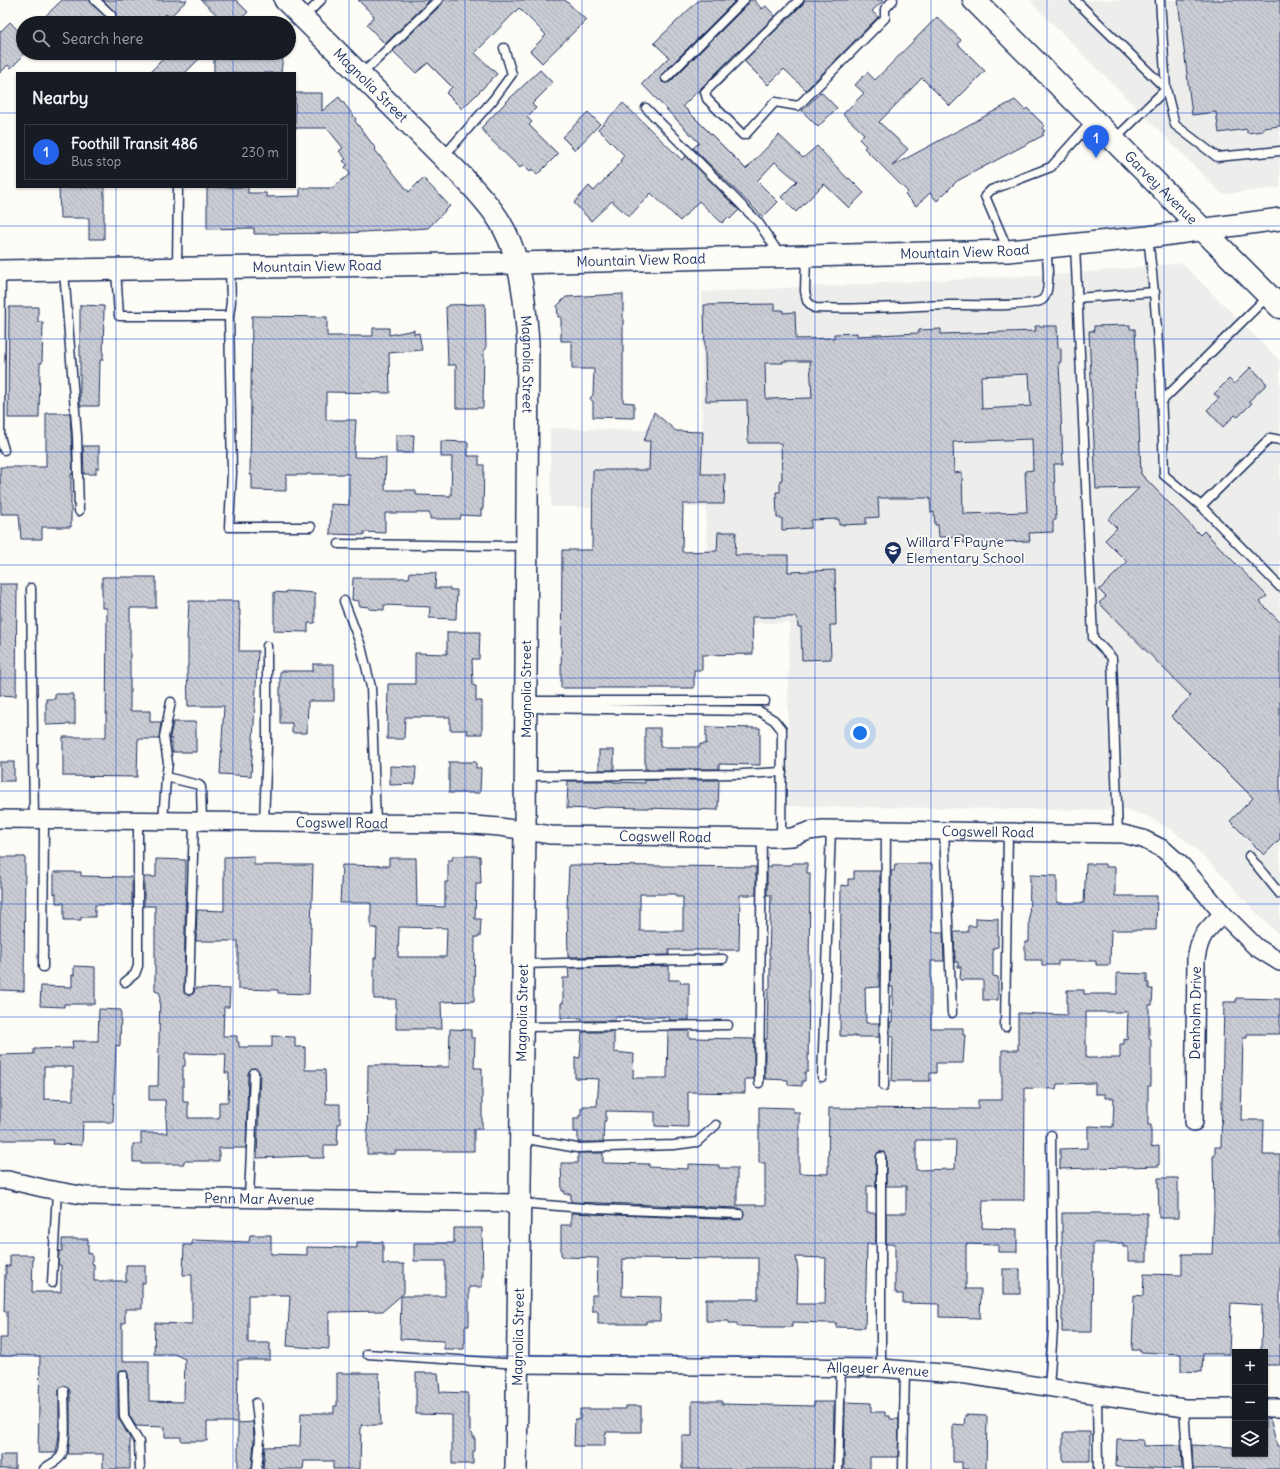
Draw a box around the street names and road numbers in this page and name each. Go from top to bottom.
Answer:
street label: Magnolia Street [330,44,412,126]
street label: Garvey Avenue [1121,147,1201,228]
street label: Mountain View Road [900,240,1030,263]
street label: Mountain View Road [576,249,706,271]
street label: Mountain View Road [252,256,382,276]
street label: Magnolia Street [517,315,537,414]
street label: Magnolia Street [517,640,535,738]
street label: Cogswell Road [296,813,388,832]
street label: Cogswell Road [942,822,1034,842]
street label: Cogswell Road [619,827,711,846]
street label: Magnolia Street [512,964,532,1062]
street label: Denholm Drive [1186,966,1205,1060]
street label: Penn Mar Avenue [204,1189,315,1209]
street label: Magnolia Street [508,1288,528,1386]
street label: Allgeyer Avenue [827,1358,930,1381]

